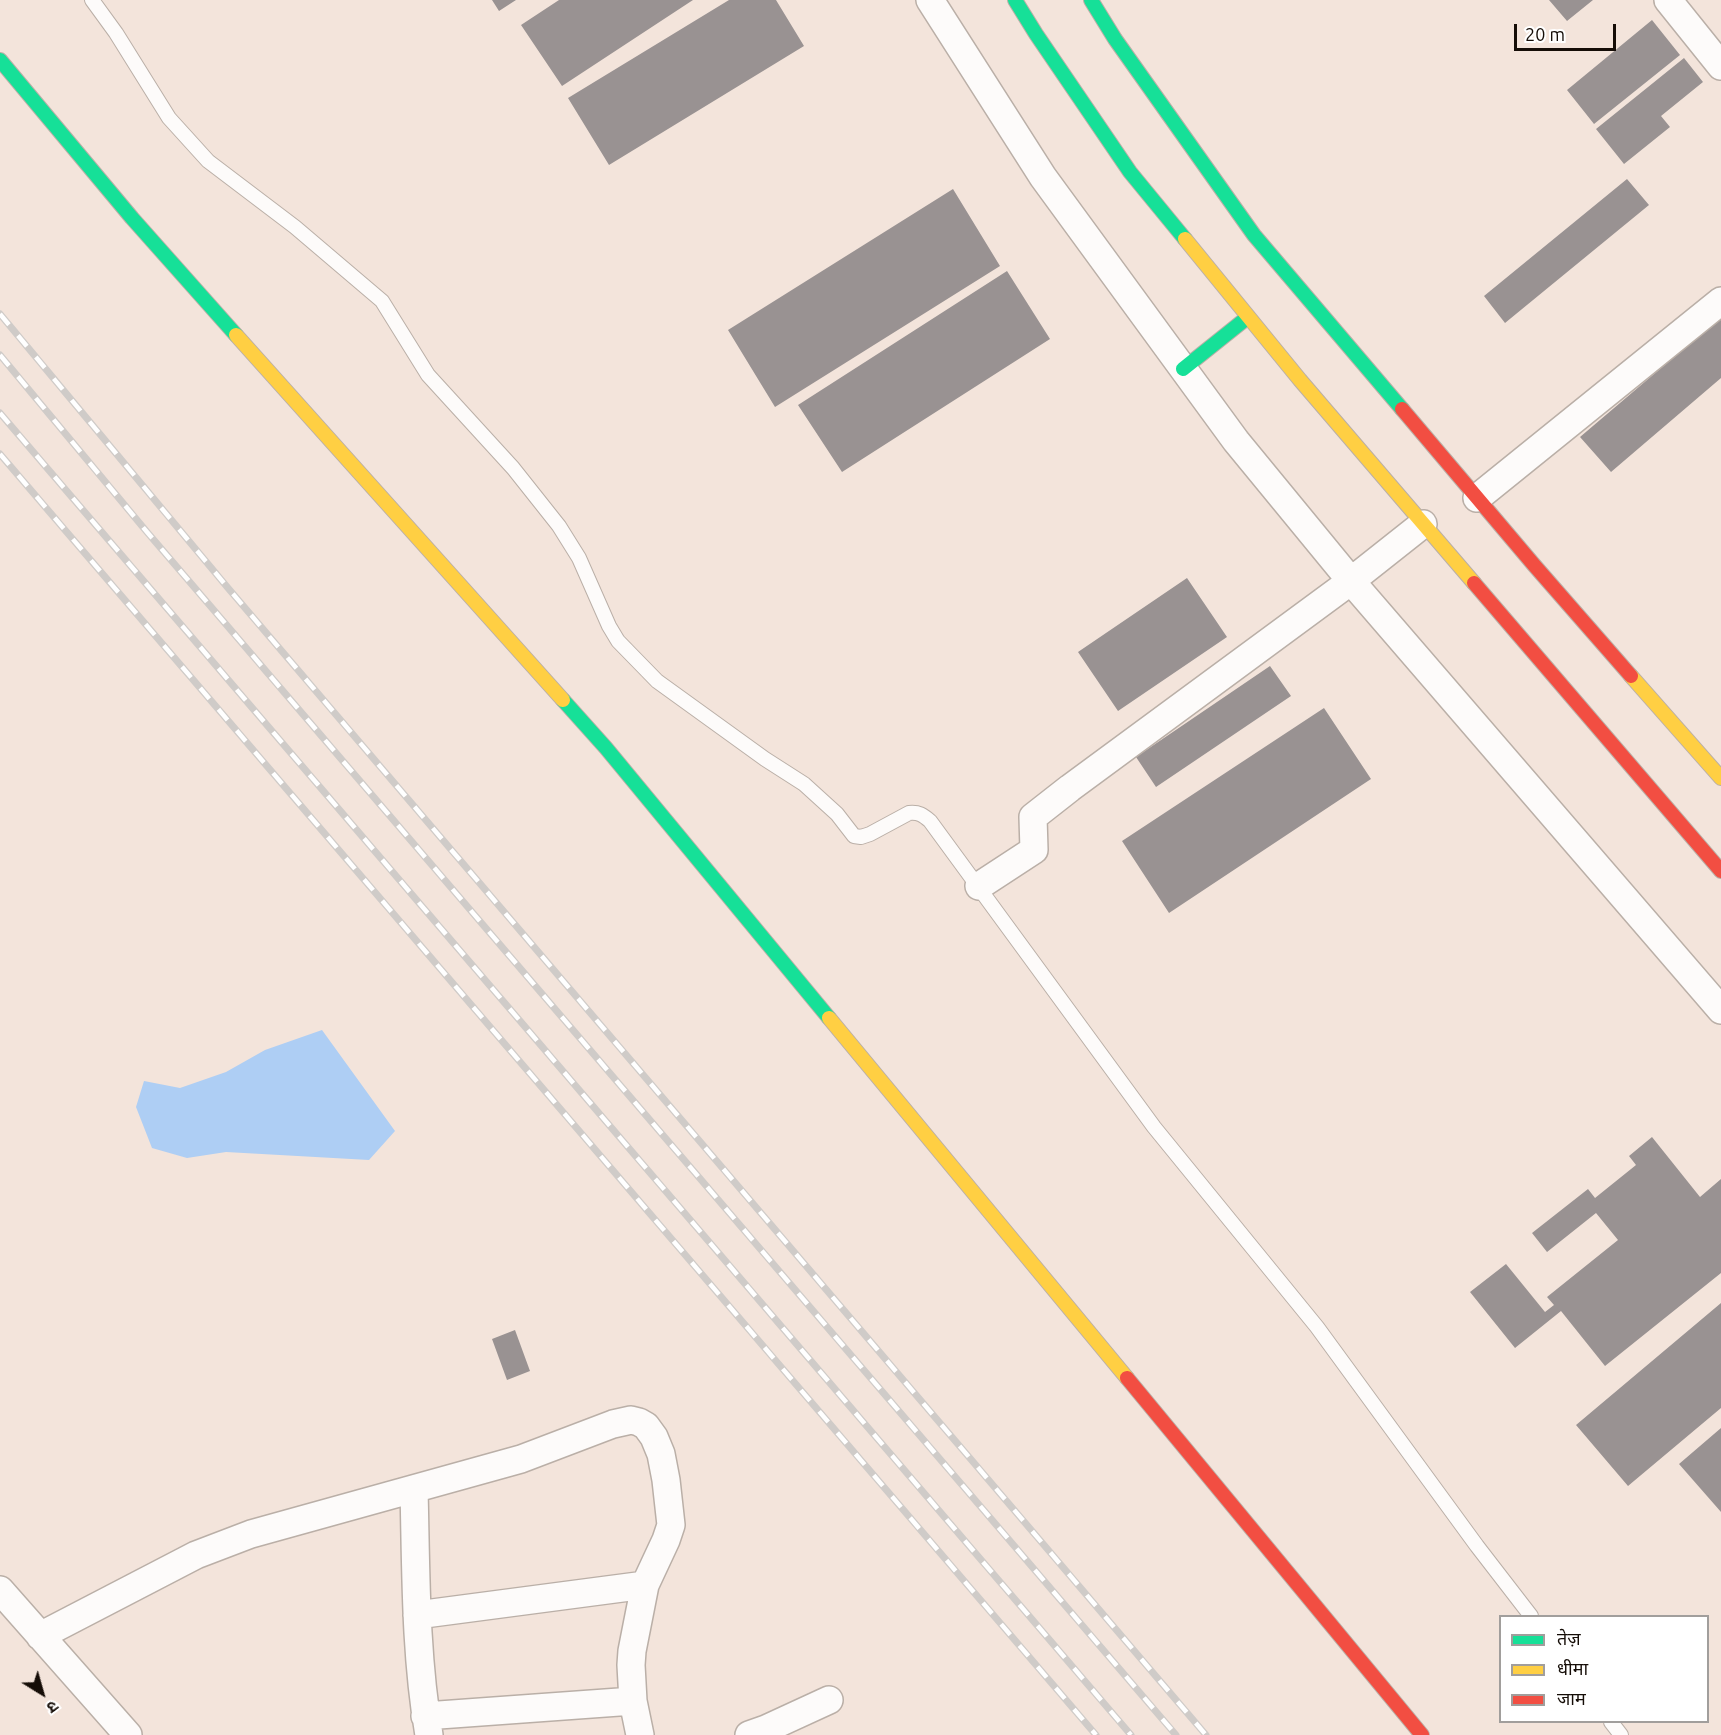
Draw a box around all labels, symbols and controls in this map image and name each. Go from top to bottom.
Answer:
scale bar [1517,12,1619,50]
text: 20 m [1525,24,1565,44]
legend [1499,1615,1709,1723]
text: तेज़ [1557,1628,1581,1648]
text: धीमा [1557,1658,1588,1678]
north arrow [12,1663,72,1723]
text: जाम [1557,1688,1586,1708]
text: उ [44,1697,62,1717]

